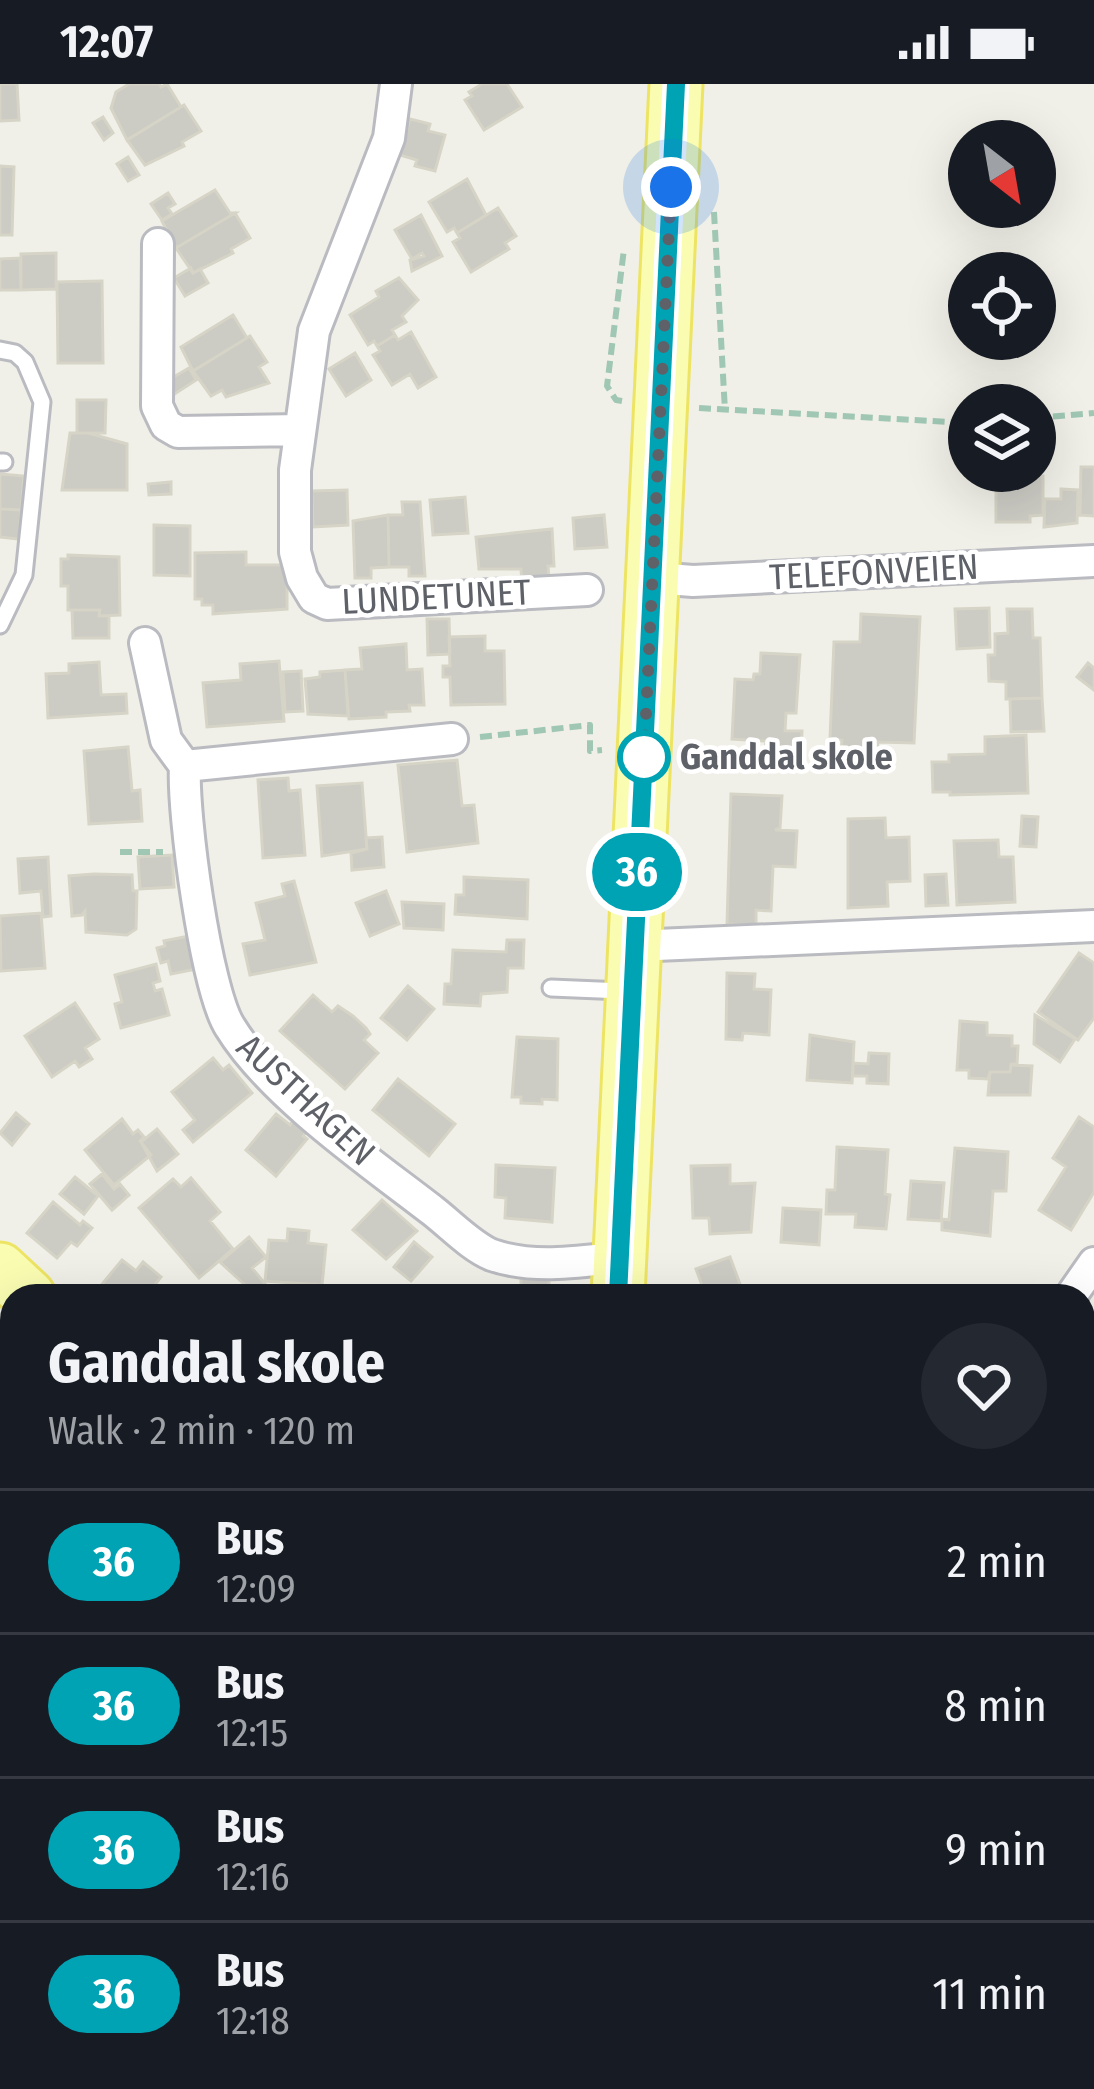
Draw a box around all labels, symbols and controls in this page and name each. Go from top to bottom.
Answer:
text: 12:07 [60,15,153,69]
north arrow [948,120,1056,228]
map controls [948,120,1056,492]
your location [641,157,701,217]
button: locate [948,252,1056,360]
button: layers [948,384,1056,492]
street label: TELEFONVEIEN [768,545,980,599]
street label: LUNDETUNET [340,570,532,624]
marker: Ganddal skole [619,732,669,782]
place label: Ganddal skole [680,735,893,779]
line badge: 36 [583,833,691,911]
text: 36 [616,847,658,897]
street label: AUSTHAGEN [228,1025,384,1175]
button: heart [921,1323,1047,1449]
text: Ganddal skole [48,1329,385,1397]
text: Walk · 2 min · 120 m [48,1408,355,1454]
text: Bus [216,1512,284,1566]
text: 2 min [947,1535,1047,1589]
text: 36 [93,1537,135,1587]
text: 12:09 [216,1566,296,1612]
text: Bus [216,1656,284,1710]
text: 8 min [944,1679,1047,1733]
text: 36 [93,1681,135,1731]
text: 12:15 [216,1710,288,1756]
text: Bus [216,1800,284,1854]
text: 9 min [945,1823,1047,1877]
text: 36 [93,1825,135,1875]
text: 12:16 [216,1854,290,1900]
text: Bus [216,1944,284,1998]
text: 11 min [932,1967,1047,2021]
text: 36 [93,1969,135,2019]
text: 12:18 [216,1998,290,2044]

